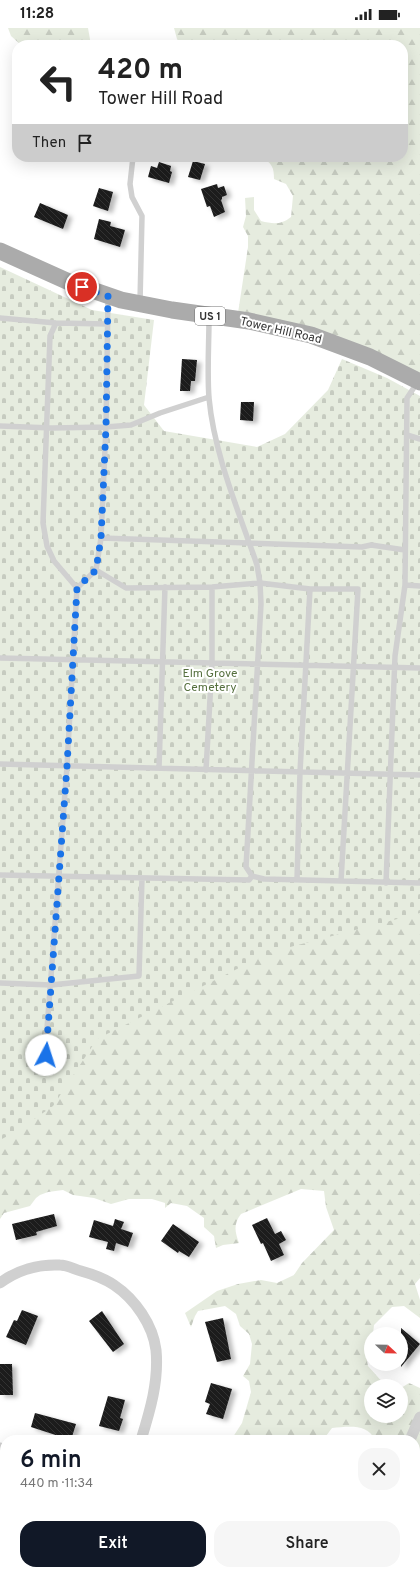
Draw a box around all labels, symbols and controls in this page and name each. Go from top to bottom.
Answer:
text: 11:28 [20,5,54,24]
text: 420 m [98,53,183,89]
icon: left [32,56,84,108]
text: Tower Hill Road [98,88,223,111]
icon: arrive [74,132,96,154]
text: Then [32,134,66,153]
pin [65,270,99,304]
icon: arrive [71,276,93,298]
road number: US 1 [195,307,225,325]
street label: Tower Hill Road [238,314,323,348]
park label: Elm Grove Cemetery [182,666,238,696]
position arrow [25,1034,67,1076]
north arrow [364,1327,408,1371]
map controls [364,1327,408,1423]
button: layers [364,1379,408,1423]
text: 6 min [20,1446,82,1476]
button: close [358,1448,400,1490]
text: 440 m · 11:34 [20,1476,93,1492]
button: Exit [20,1521,206,1567]
button: Share [214,1521,400,1567]

